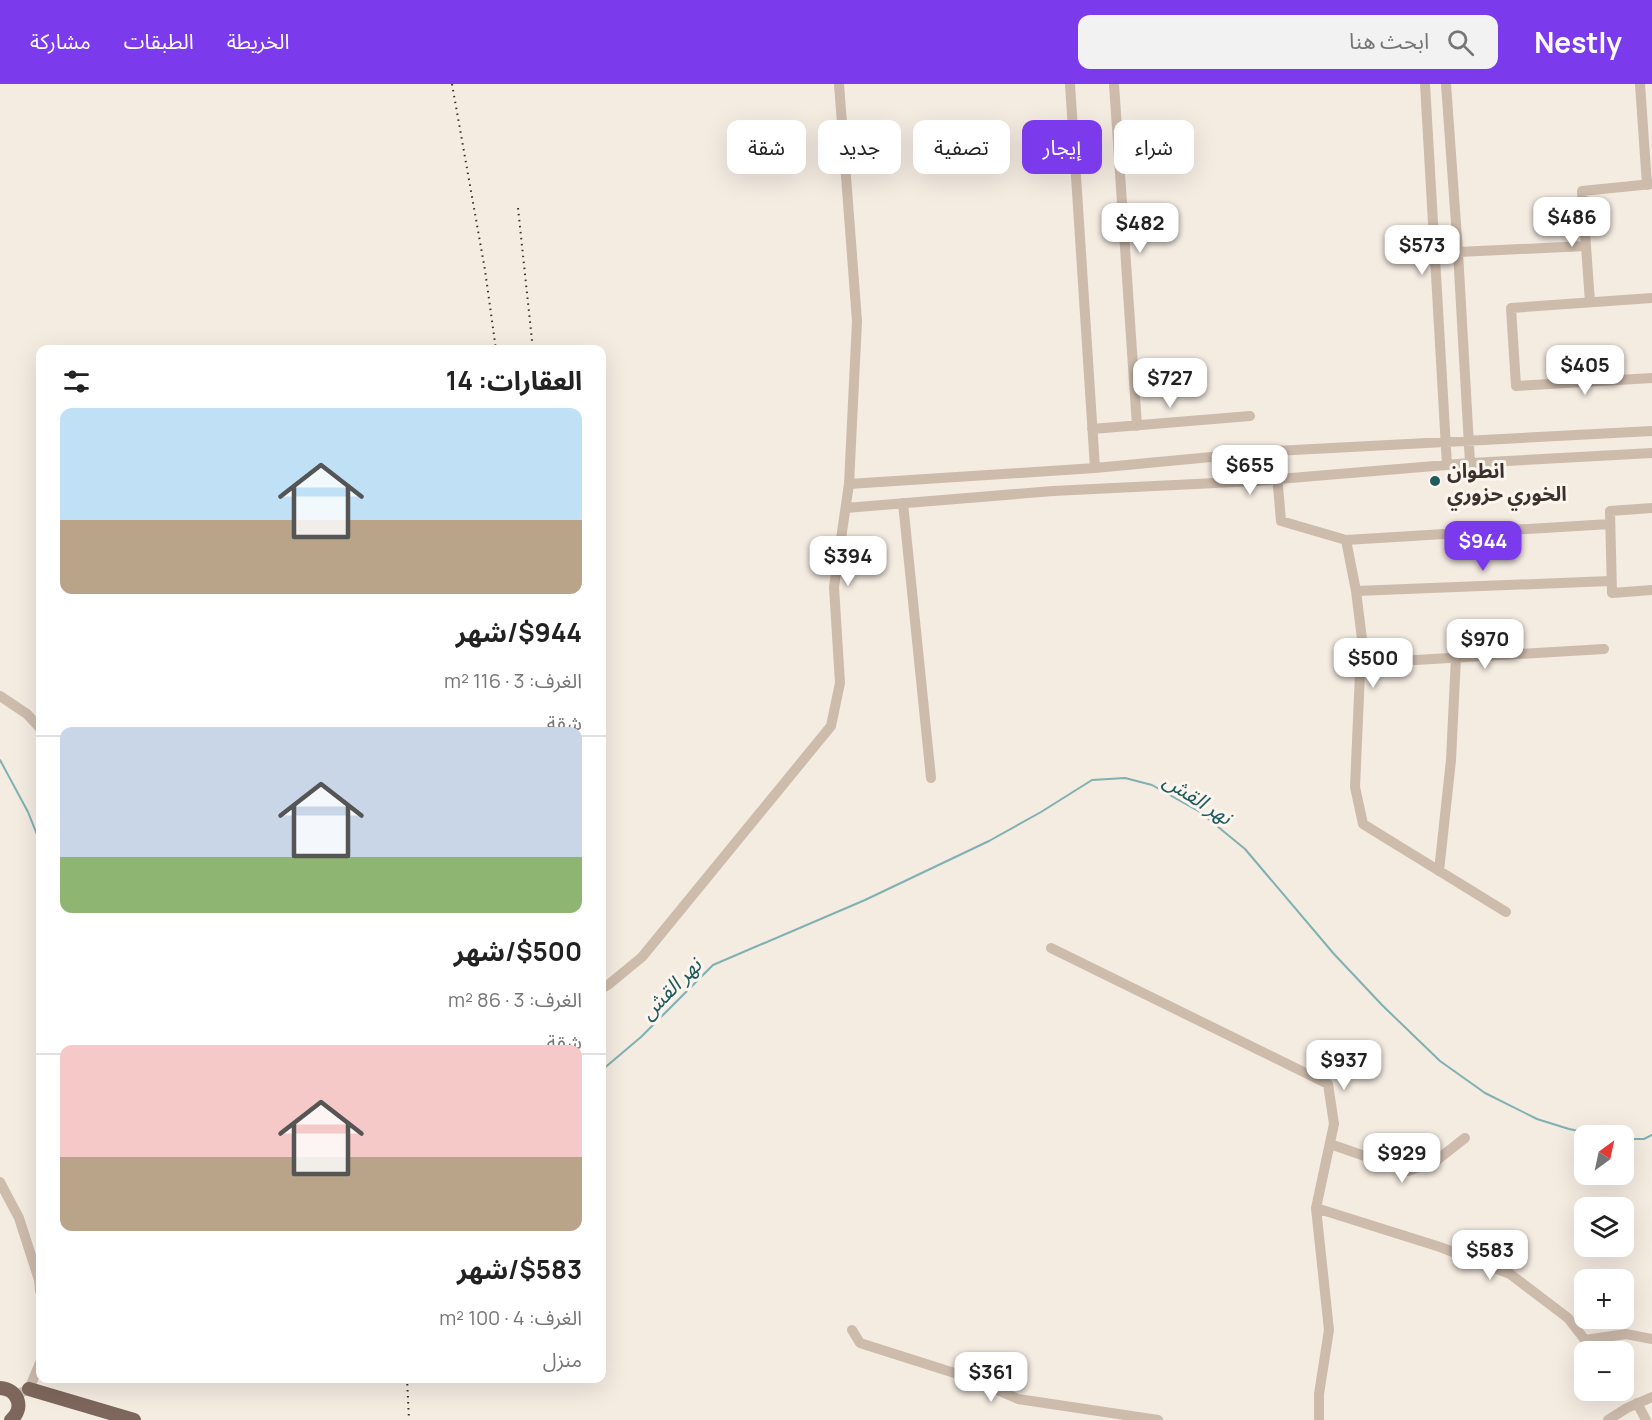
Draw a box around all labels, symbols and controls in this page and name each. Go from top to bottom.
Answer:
search box [1078,15,1498,69]
text: Nestly [1534,23,1622,61]
text: ابحث هنا [1349,26,1429,56]
icon: search [1444,26,1477,59]
text: مشاركة [30,27,91,55]
text: الطبقات [124,27,194,55]
text: الخريطة [227,27,290,55]
chip: شقة [727,120,806,174]
chip: جديد [818,120,901,174]
chip: تصفية [913,120,1010,174]
chip: إيجار [1022,120,1102,174]
chip: شراء [1114,120,1194,174]
pin: $486 [1536,197,1608,248]
pin: $482 [1104,203,1176,254]
text: $486 [1547,203,1597,230]
text: $482 [1116,209,1164,236]
pin: $573 [1386,225,1458,276]
text: $573 [1399,231,1445,258]
pin: $405 [1549,345,1621,396]
text: $405 [1560,351,1610,378]
pin: $727 [1134,358,1206,409]
text: العقارات: 14 [446,362,582,398]
text: $727 [1147,364,1193,391]
icon: filters [60,365,93,398]
pin: $655 [1214,445,1286,496]
icon: home [267,447,375,555]
text: $655 [1226,451,1274,478]
place label: انطوان الخوري حزوري [1447,457,1567,510]
marker: انطوان الخوري حزوري [1428,474,1442,488]
pin: $944 [1447,521,1519,572]
text: $944 [1458,527,1508,554]
pin: $394 [812,536,884,587]
text: $394 [824,542,872,569]
text: $944/شهر [456,614,582,650]
pin: $970 [1449,619,1521,670]
text: $970 [1461,625,1509,652]
pin: $500 [1337,638,1409,689]
text: $500 [1348,644,1398,671]
text: الغرف: 3 · 116 m² [444,667,582,694]
text: شقة [547,709,582,736]
water label: نهر القش [1158,765,1239,831]
icon: home [267,766,375,874]
text: $500/شهر [454,933,582,969]
water label: نهر القش [633,950,708,1025]
text: الغرف: 3 · 86 m² [448,986,582,1013]
text: شقة [547,1028,582,1055]
pin: $937 [1308,1040,1380,1091]
text: $937 [1320,1046,1368,1073]
icon: home [267,1084,375,1192]
north arrow [1574,1125,1634,1185]
map controls [1574,1125,1634,1401]
pin: $929 [1366,1133,1438,1184]
text: $929 [1377,1139,1427,1166]
button: layers [1574,1197,1634,1257]
pin: $583 [1454,1230,1526,1281]
text: $583 [1466,1236,1514,1263]
text: $583/شهر [457,1251,582,1287]
button: + [1574,1269,1634,1329]
text: الغرف: 4 · 100 m² [439,1304,582,1331]
button: − [1574,1341,1634,1401]
text: منزل [543,1346,582,1373]
pin: $361 [955,1352,1027,1403]
text: $361 [968,1358,1014,1385]

